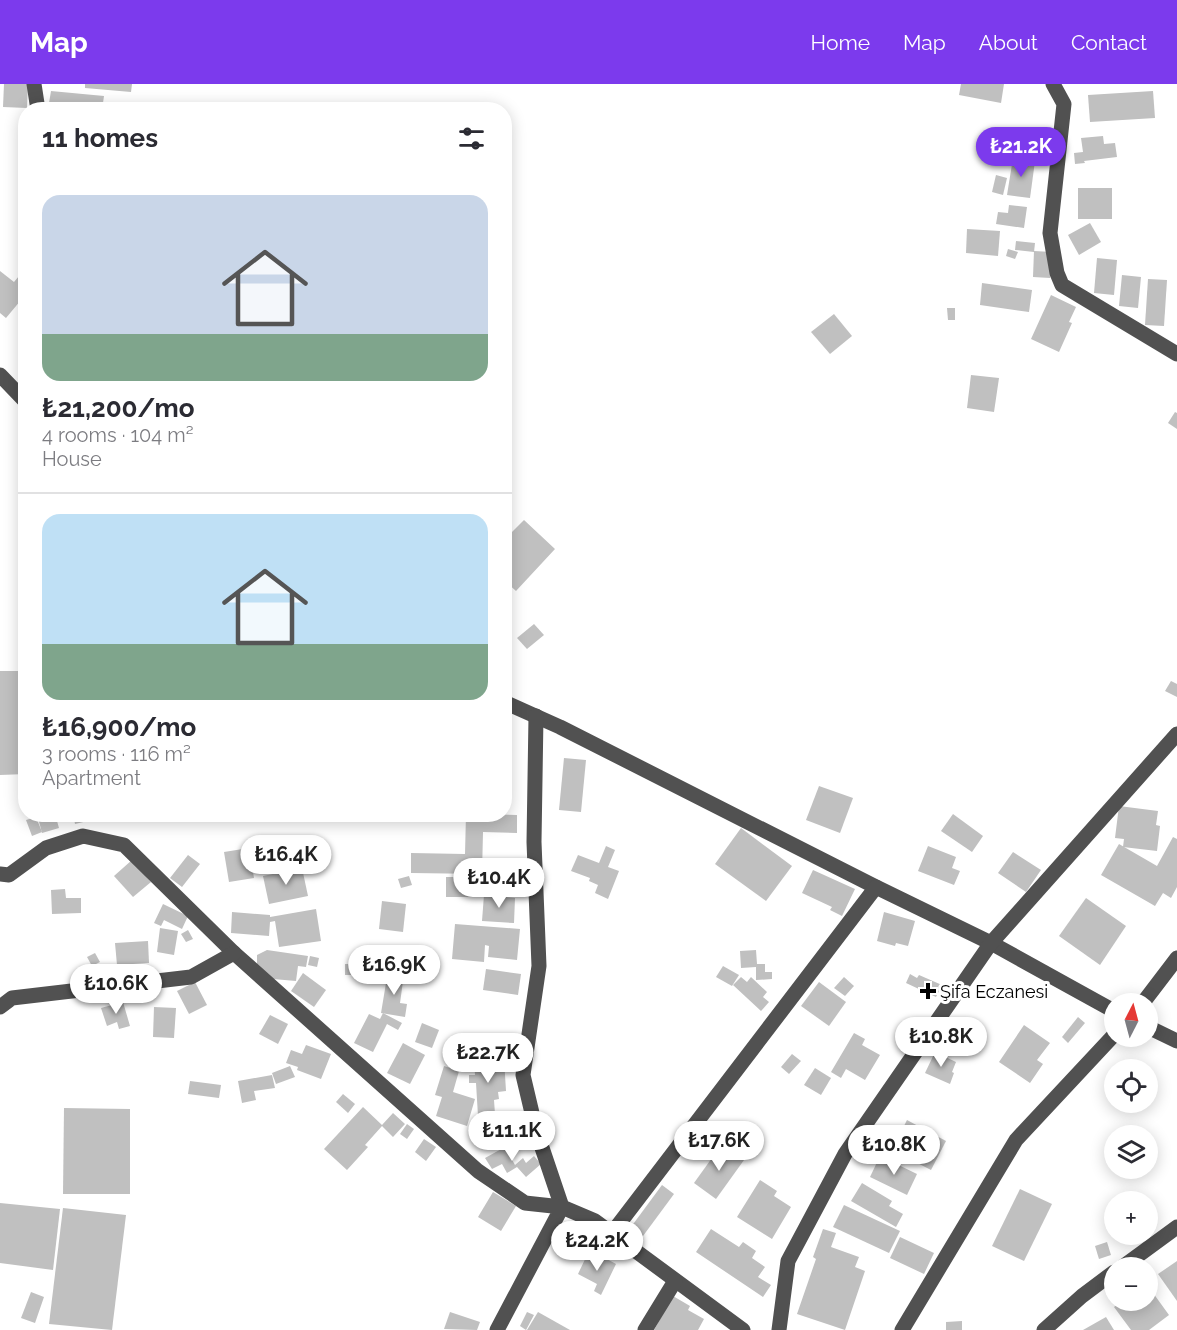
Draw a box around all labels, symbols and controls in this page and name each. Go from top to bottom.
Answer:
text: Map [30,26,88,59]
text: Home [811,30,870,55]
text: Map [903,30,946,55]
text: About [979,30,1038,55]
text: Contact [1071,30,1147,55]
icon: filters [455,122,488,155]
text: 11 homes [42,123,158,153]
pin: ₺21.2K [972,127,1070,178]
text: ₺21.2K [990,134,1052,158]
icon: home [211,234,319,342]
text: ₺21,200/mo [42,393,195,423]
text: 4 rooms · 104 m² [42,423,194,447]
text: House [42,447,102,471]
icon: home [211,553,319,661]
text: ₺16,900/mo [42,712,196,742]
text: 3 rooms · 116 m² [42,742,191,766]
text: Apartment [42,766,141,790]
pin: ₺16.4K [237,835,335,886]
text: ₺16.4K [254,842,318,866]
pin: ₺10.4K [450,858,548,909]
text: ₺10.4K [467,865,531,889]
pin: ₺16.9K [345,945,443,996]
text: ₺16.9K [362,952,426,976]
pin: ₺10.6K [67,964,165,1015]
text: ₺10.6K [84,971,148,995]
place label: Şifa Eczanesi [940,981,1048,1002]
marker: Şifa Eczanesi [921,984,935,998]
north arrow [1104,993,1158,1047]
map controls [1104,993,1158,1311]
pin: ₺10.8K [892,1017,990,1068]
text: ₺10.8K [909,1024,973,1048]
pin: ₺22.7K [439,1033,537,1084]
text: ₺22.7K [456,1040,520,1064]
button: locate [1104,1059,1158,1113]
pin: ₺11.1K [463,1111,561,1162]
text: ₺11.1K [482,1118,542,1142]
pin: ₺17.6K [670,1121,768,1172]
pin: ₺10.8K [845,1125,943,1176]
button: layers [1104,1125,1158,1179]
text: ₺17.6K [688,1128,750,1152]
text: ₺10.8K [862,1132,926,1156]
button: + [1104,1191,1158,1245]
pin: ₺24.2K [548,1221,646,1272]
text: ₺24.2K [565,1228,629,1252]
button: − [1104,1257,1158,1311]

